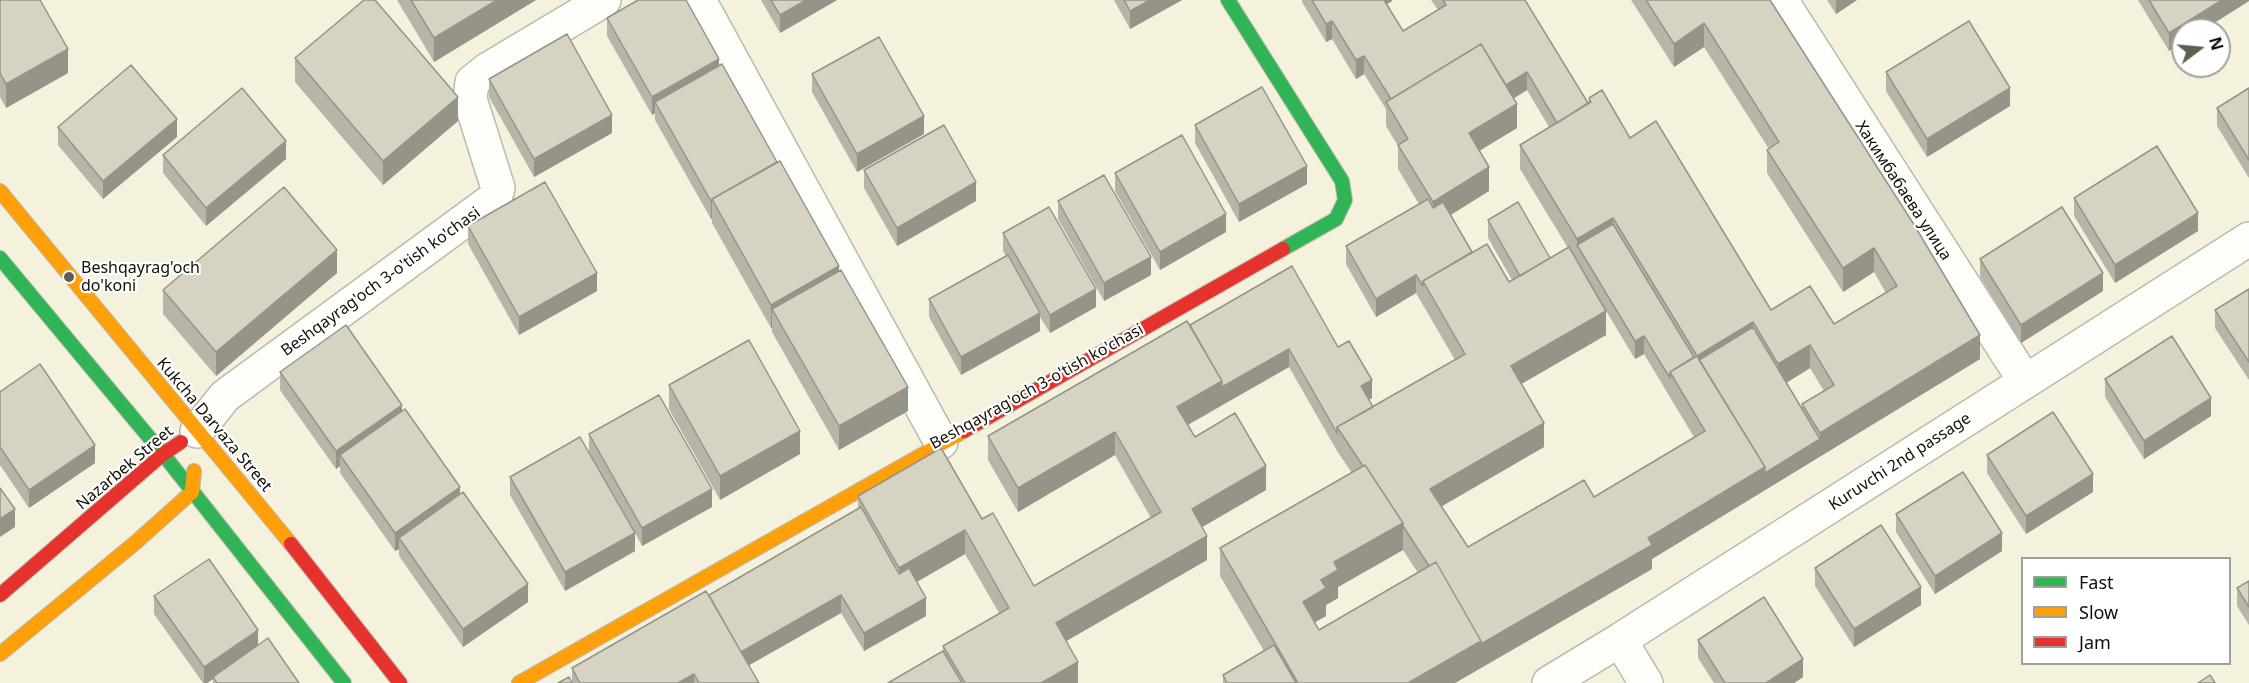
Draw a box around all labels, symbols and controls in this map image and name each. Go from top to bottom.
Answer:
north arrow [2171,18,2231,78]
text: N [2204,34,2229,53]
street label: Хакимбабаева улица [1851,118,1955,264]
street label: Beshqayrag'och 3-o'tish ko'chasi [278,203,484,361]
place label: Beshqayrag'och do'koni [81,258,200,296]
marker: Beshqayrag'och do'koni [62,270,76,284]
street label: Beshqayrag'och 3-o'tish ko'chasi [927,320,1147,454]
street label: Kukcha Darvaza Street [152,354,276,496]
street label: Kuruvchi 2nd passage [1825,409,1975,515]
street label: Nazarbek Street [73,422,177,514]
legend [2021,557,2231,665]
text: Fast [2079,570,2114,594]
text: Slow [2079,600,2118,624]
text: Jam [2079,630,2111,654]

